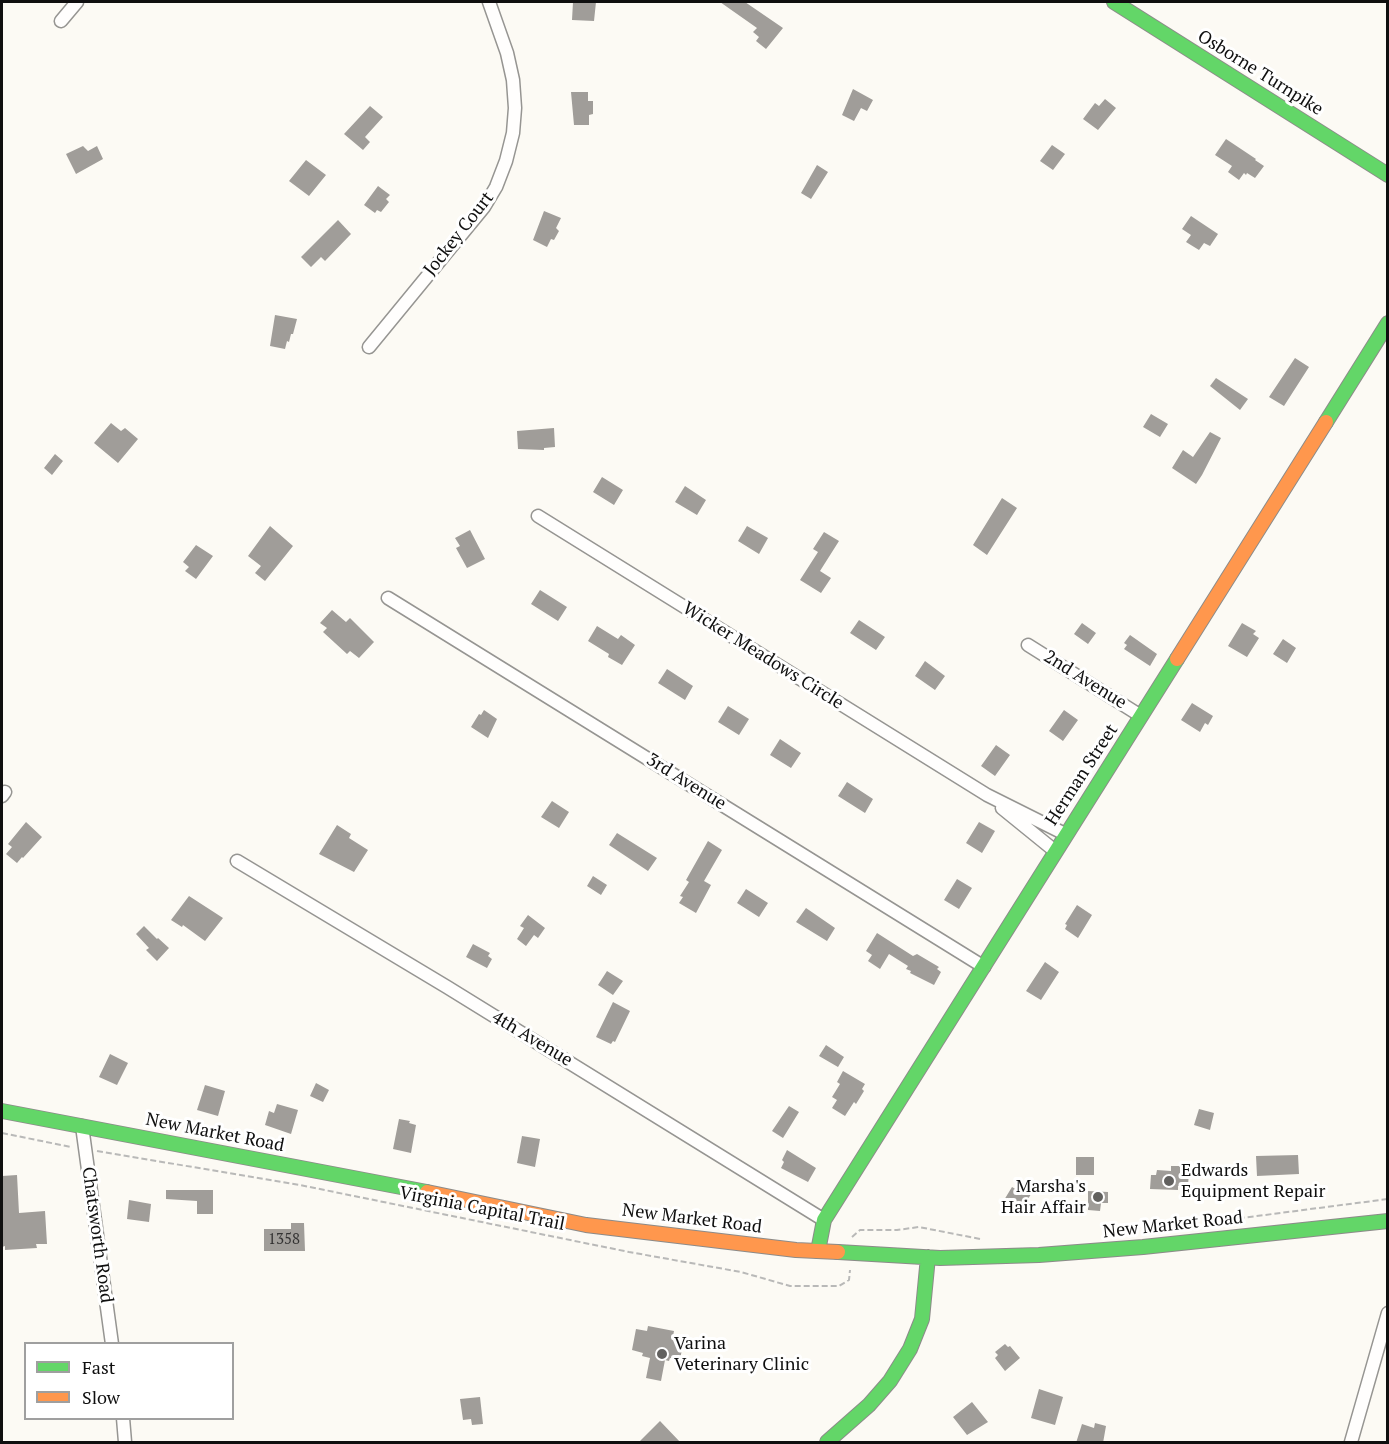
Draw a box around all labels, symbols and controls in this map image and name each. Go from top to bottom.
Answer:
street label: Osborne Turnpike [1193,26,1327,120]
street label: Jockey Court [419,188,499,280]
street label: Wicker Meadows Circle [679,598,847,714]
street label: 2nd Avenue [1040,646,1130,714]
street label: Herman Street [1041,720,1123,830]
street label: 3rd Avenue [642,749,730,815]
street label: 4th Avenue [488,1007,576,1071]
street label: New Market Road [144,1109,286,1157]
place label: Edwards Equipment Repair [1181,1160,1325,1202]
street label: Chatsworth Road [77,1166,117,1304]
marker: Edwards Equipment Repair [1162,1174,1176,1188]
place label: Marsha's Hair Affair [1001,1176,1086,1218]
street label: Virginia Capital Trail [397,1182,567,1236]
marker: Marsha's Hair Affair [1091,1190,1105,1204]
street label: New Market Road [621,1200,763,1238]
street label: New Market Road [1102,1207,1244,1243]
house number: 1358 [268,1231,300,1249]
place label: Varina Veterinary Clinic [674,1333,809,1376]
legend [24,1342,234,1420]
marker: Varina Veterinary Clinic [655,1347,669,1361]
text: Fast [82,1355,115,1379]
text: Slow [82,1385,120,1409]

